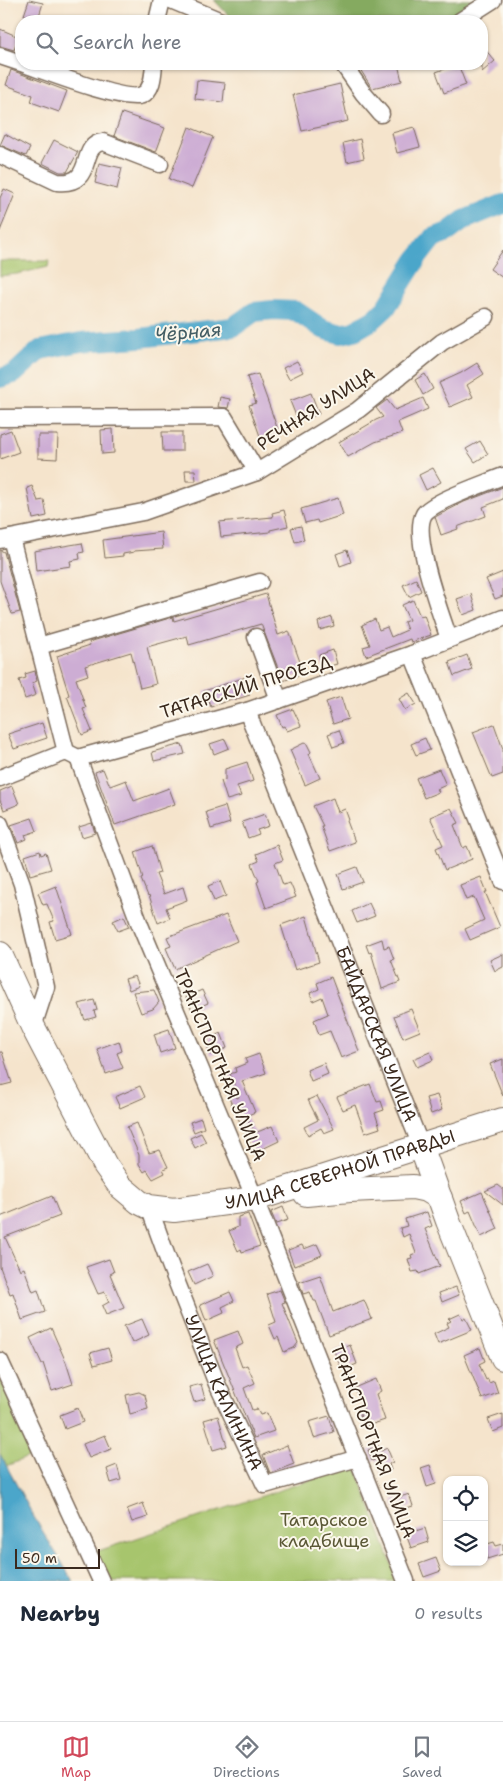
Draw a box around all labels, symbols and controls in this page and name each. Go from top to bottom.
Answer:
search box [15,15,488,70]
icon: search [33,29,61,57]
text: Search here [73,30,182,55]
water label: Чёрная [154,317,222,347]
street label: РЕЧНАЯ УЛИЦА [252,362,380,456]
street label: ТАТАРСКИЙ ПРОЕЗД [157,649,335,725]
street label: БАЙДАРСКАЯ УЛИЦА [330,942,422,1126]
street label: ТРАНСПОРТНАЯ УЛИЦА [169,965,271,1165]
street label: УЛИЦА СЕВЕРНОЙ ПРАВДЫ [223,1124,458,1215]
street label: УЛИЦА КАЛИНИНА [179,1311,268,1474]
street label: ТРАНСПОРТНАЯ УЛИЦА [325,1340,421,1542]
map controls [443,1476,488,1566]
button: locate [443,1476,488,1521]
park label: Татарское кладбище [278,1508,370,1553]
button: layers [443,1521,488,1566]
scale bar [15,1546,100,1569]
text: 50 m [22,1549,57,1567]
text: Nearby [20,1600,100,1628]
text: 0 results [414,1603,483,1624]
tab: Map [61,1733,91,1781]
tab: Directions [213,1733,280,1781]
tab: Saved [402,1733,442,1781]

